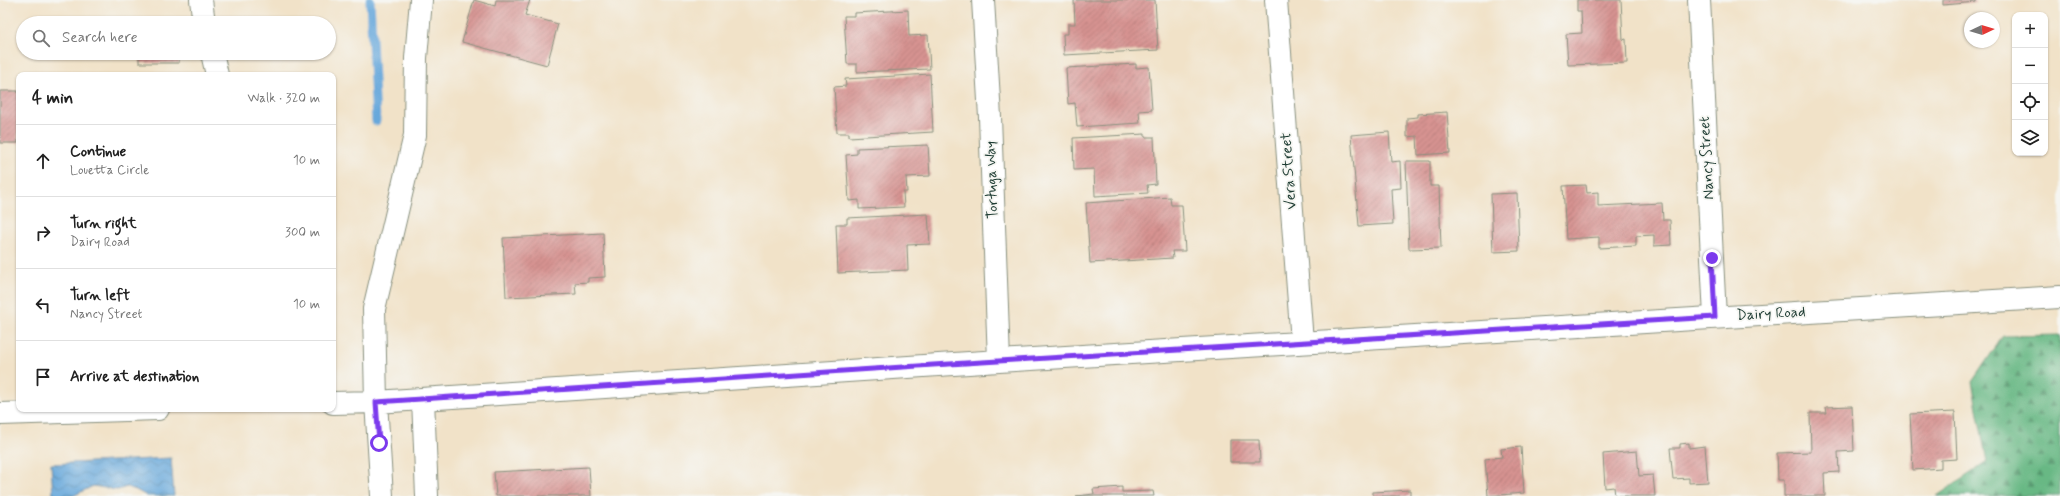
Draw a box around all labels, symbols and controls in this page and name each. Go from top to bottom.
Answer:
north arrow [1964,12,2000,48]
map controls [2012,12,2048,156]
button: + [2012,12,2048,48]
search box [16,16,336,60]
icon: search [30,27,52,49]
text: Search here [62,28,138,48]
button: − [2012,48,2048,84]
button: locate [2012,84,2048,120]
text: 4 min [32,87,73,109]
text: Walk · 320 m [247,90,320,107]
street label: Nancy Street [1695,115,1719,200]
button: layers [2012,120,2048,156]
street label: Vera Street [1276,132,1302,210]
street label: Tortuga Way [981,141,1003,219]
text: Continue [70,142,126,162]
icon: ahead [32,150,54,172]
text: 10 m [293,152,320,169]
text: Louetta Circle [70,162,149,179]
text: Turn right [70,214,137,234]
icon: right [32,222,54,244]
text: 300 m [285,224,320,241]
text: Dairy Road [70,234,130,251]
route end [1703,249,1721,267]
text: Turn left [70,286,130,306]
icon: left [32,294,54,316]
text: 10 m [293,296,320,313]
street label: Dairy Road [1736,302,1806,326]
text: Nancy Street [70,306,142,323]
icon: arrive [32,366,54,388]
text: Arrive at destination [70,367,199,387]
route start [370,434,388,452]

